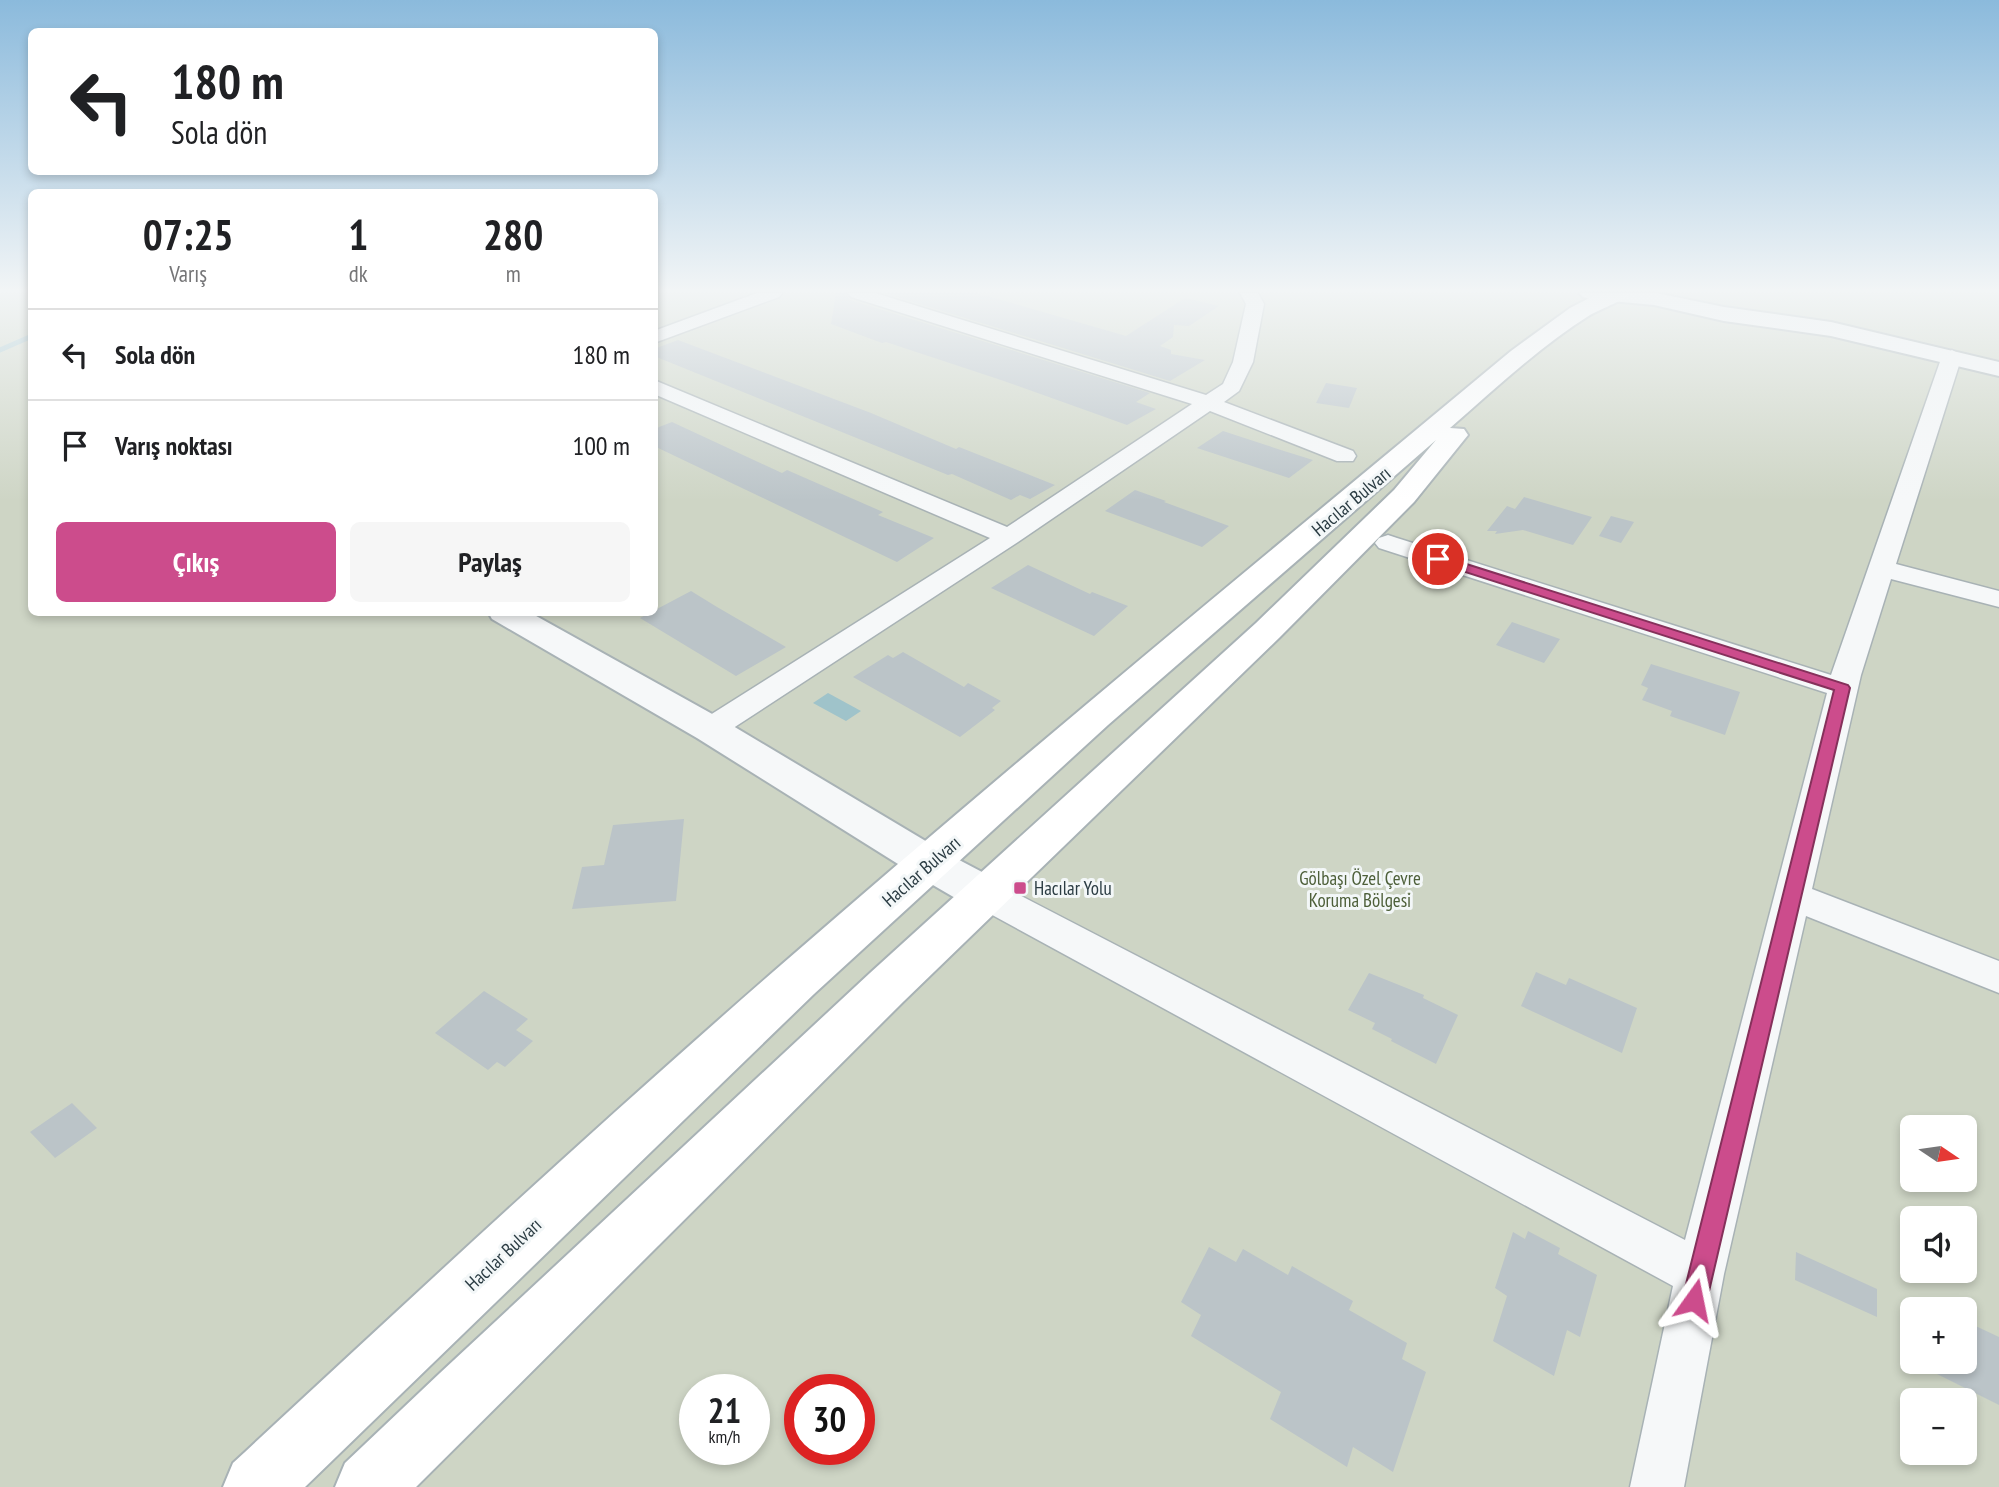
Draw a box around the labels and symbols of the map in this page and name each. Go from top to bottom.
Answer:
street label: Hacılar Bulvarı [1307,461,1395,541]
pin [1408,529,1468,589]
street label: Hacılar Bulvarı [877,830,965,912]
park label: Gölbaşı Özel Çevre Koruma Bölgesi [1299,866,1421,912]
place label: Hacılar Yolu [1034,876,1112,900]
marker: Hacılar Yolu [1012,880,1028,896]
north arrow [1900,1115,1978,1192]
street label: Hacılar Bulvarı [460,1213,546,1295]
position arrow [1657,1263,1731,1337]
speed limit sign: 30 [784,1374,875,1465]

